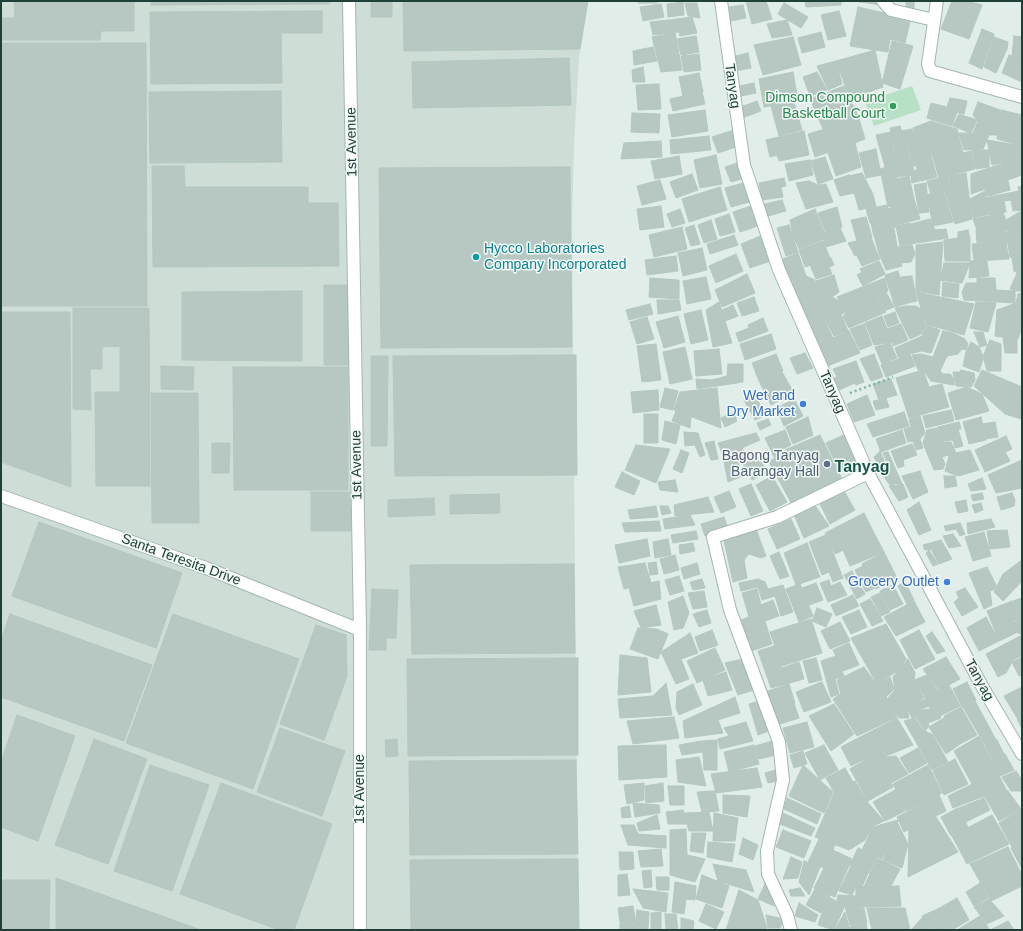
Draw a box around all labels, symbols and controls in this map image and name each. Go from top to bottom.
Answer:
street label: Tanyag [721,62,743,110]
place label: Dimson Compound Basketball Court [765,90,885,122]
marker: Dimson Compound Basketball Court [888,101,898,111]
street label: 1st Avenue [343,107,361,177]
place label: Hycco Laboratories Company Incorporated [484,241,626,274]
marker: Hycco Laboratories Company Incorporated [471,252,481,262]
street label: Tanyag [815,368,849,416]
place label: Wet and Dry Market [727,388,795,420]
marker: Wet and Dry Market [798,399,808,409]
street label: 1st Avenue [348,430,366,500]
place label: Bagong Tanyag Barangay Hall [722,448,819,480]
district label: Tanyag [835,458,889,478]
marker: Bagong Tanyag Barangay Hall [822,459,832,469]
street label: Santa Teresita Drive [119,531,243,589]
place label: Grocery Outlet [848,574,939,590]
marker: Grocery Outlet [942,577,952,587]
street label: Tanyag [961,656,997,704]
street label: 1st Avenue [352,754,368,824]

